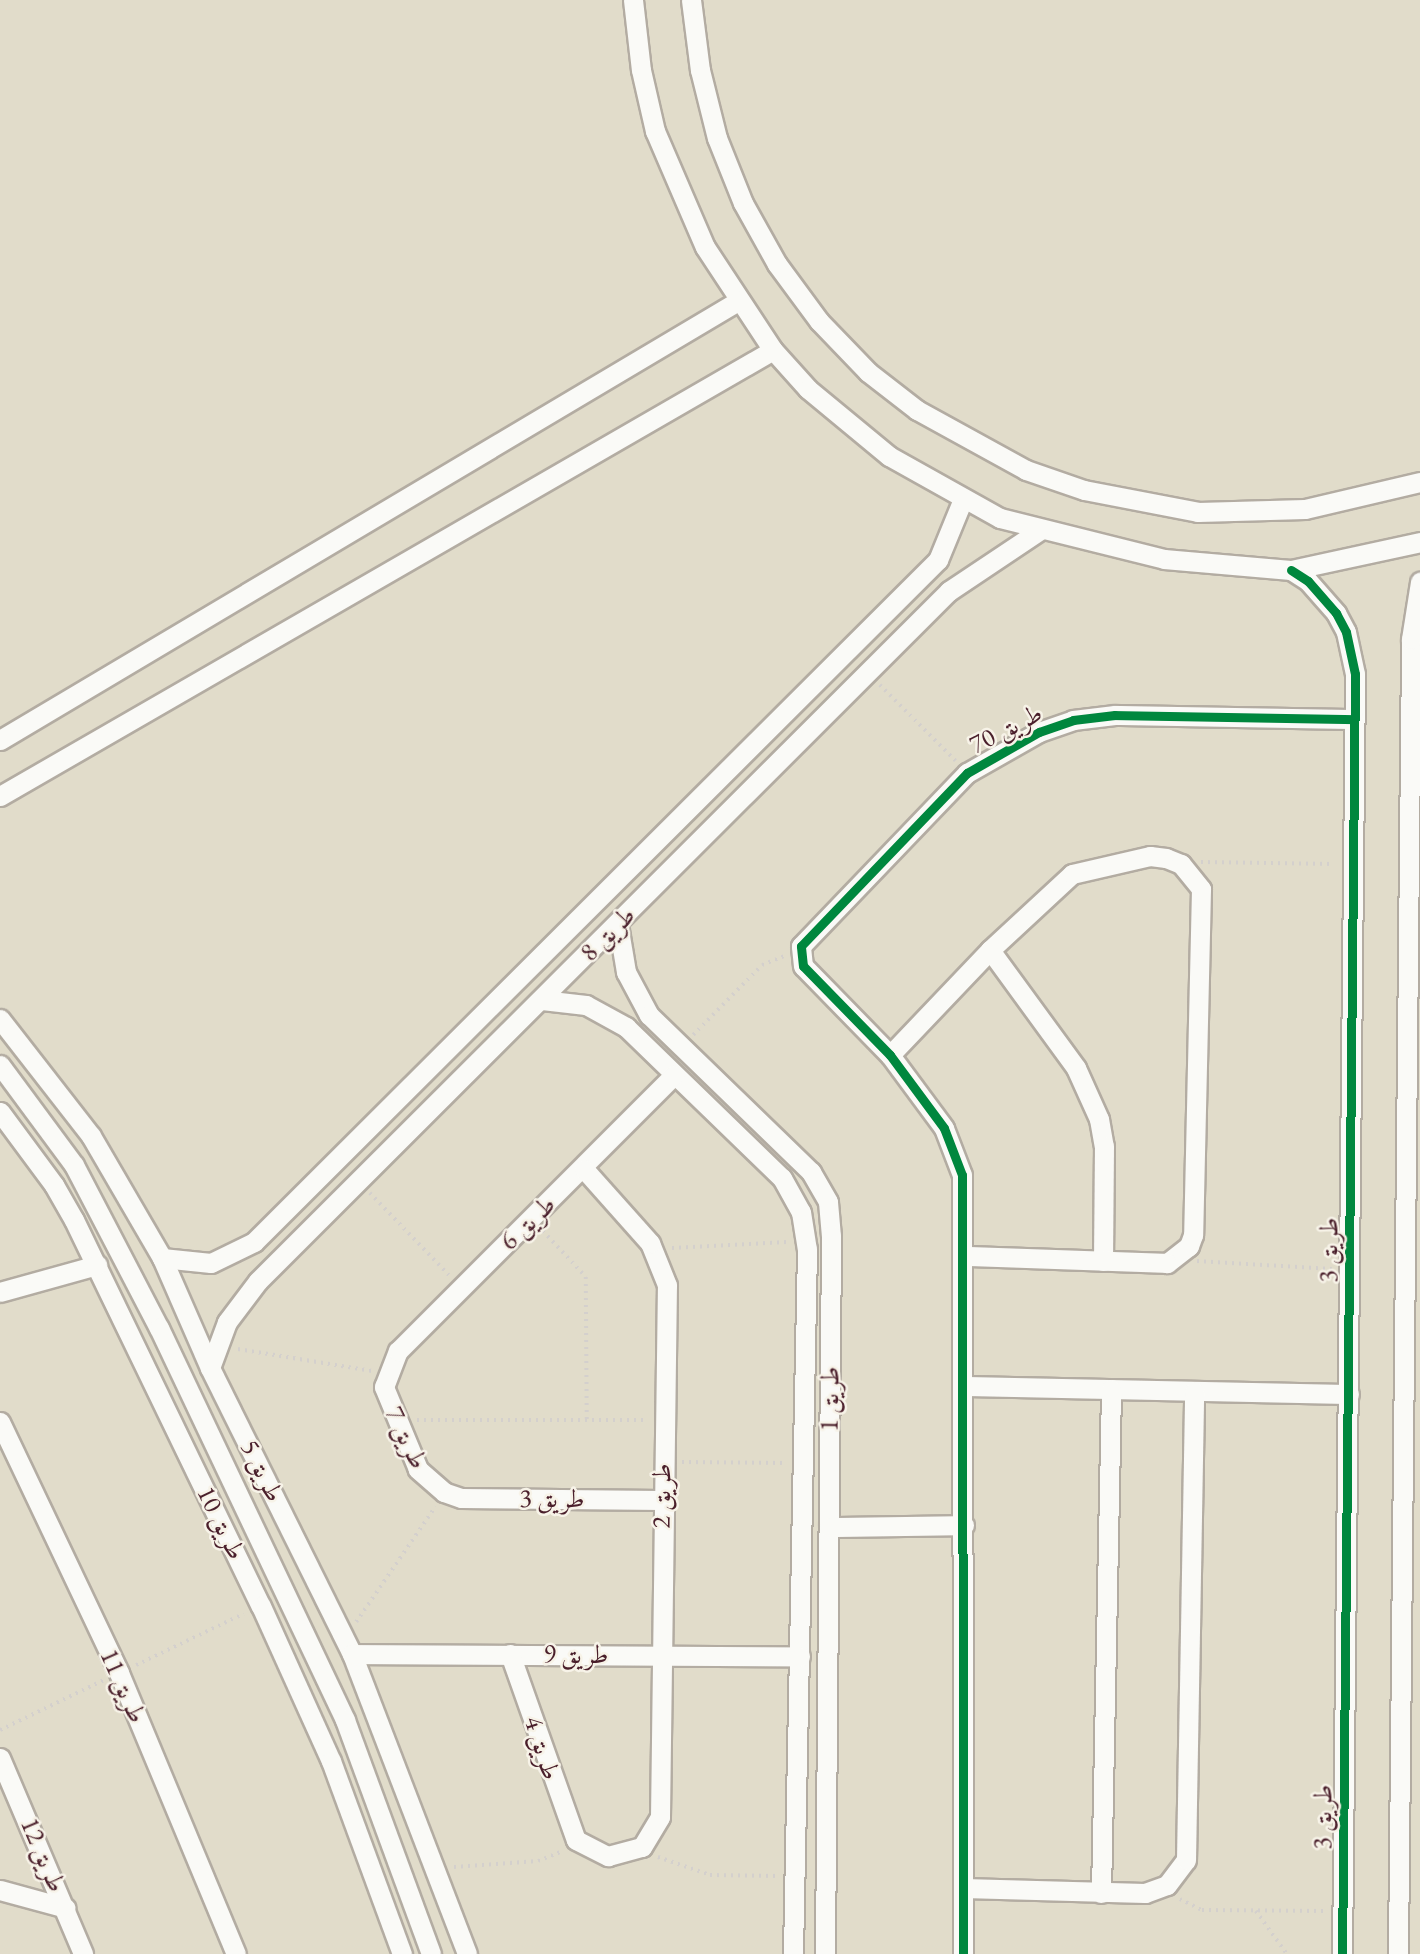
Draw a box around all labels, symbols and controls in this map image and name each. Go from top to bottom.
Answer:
street label: طريق 70 [964,697,1048,761]
street label: طريق 8 [574,900,642,968]
street label: طريق 6 [494,1189,562,1257]
street label: طريق 3 [1313,1217,1345,1283]
street label: طريق 1 [814,1366,846,1432]
street label: طريق 7 [378,1402,434,1474]
street label: طريق 5 [234,1435,290,1507]
street label: طريق 2 [646,1463,678,1529]
street label: طريق 10 [190,1481,252,1565]
street label: طريق 3 [519,1483,585,1515]
street label: طريق 9 [543,1639,609,1671]
street label: طريق 11 [93,1644,153,1728]
street label: طريق 4 [517,1712,567,1784]
street label: طريق 3 [1307,1784,1339,1850]
street label: طريق 12 [13,1813,73,1897]

